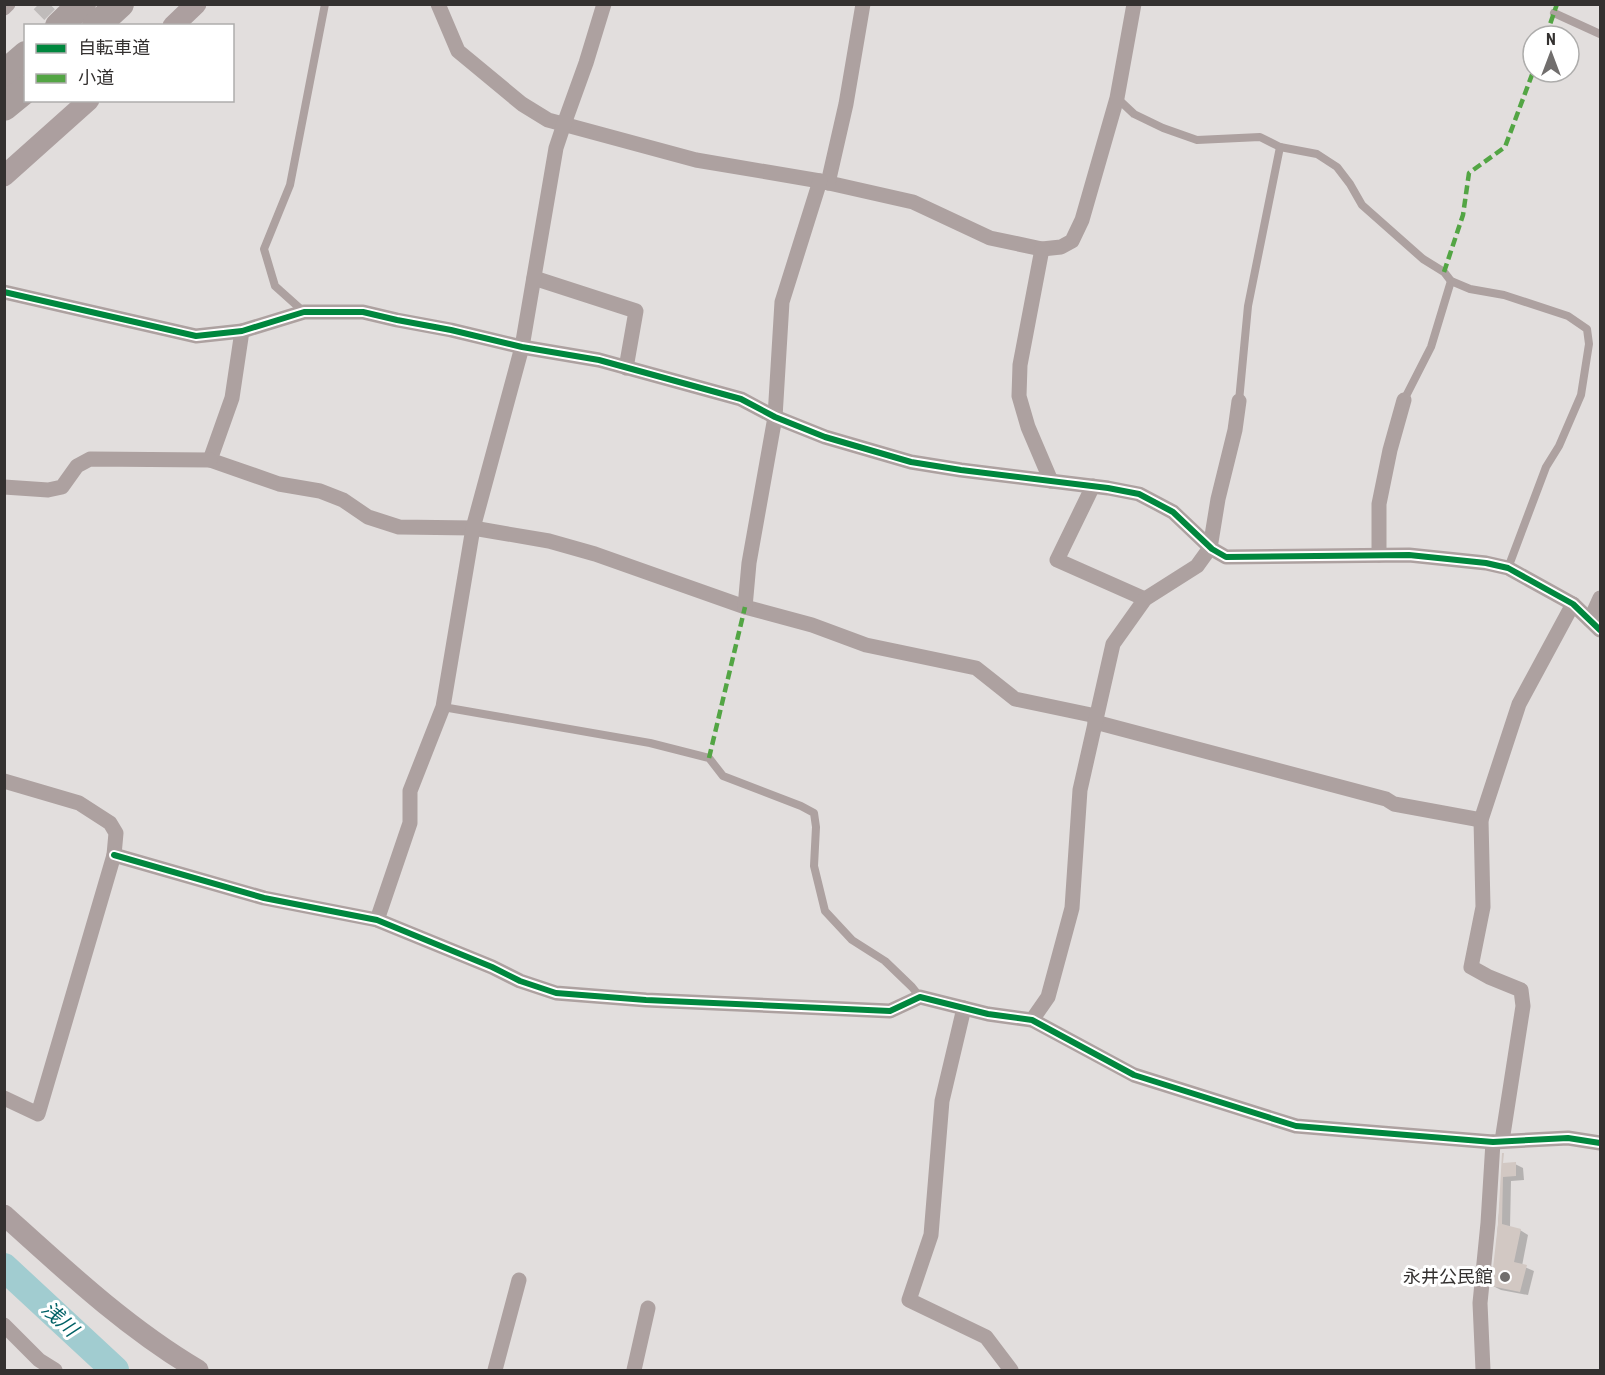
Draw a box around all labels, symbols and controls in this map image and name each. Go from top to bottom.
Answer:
legend [24,24,234,102]
north arrow [1521,24,1581,84]
text: N [1546,30,1556,49]
text: 自転車道 [78,37,150,58]
text: 小道 [78,67,114,88]
place label: 永井公民館 [1403,1266,1493,1287]
marker: 永井公民館 [1498,1270,1512,1284]
water label: 浅川 [37,1297,84,1343]

